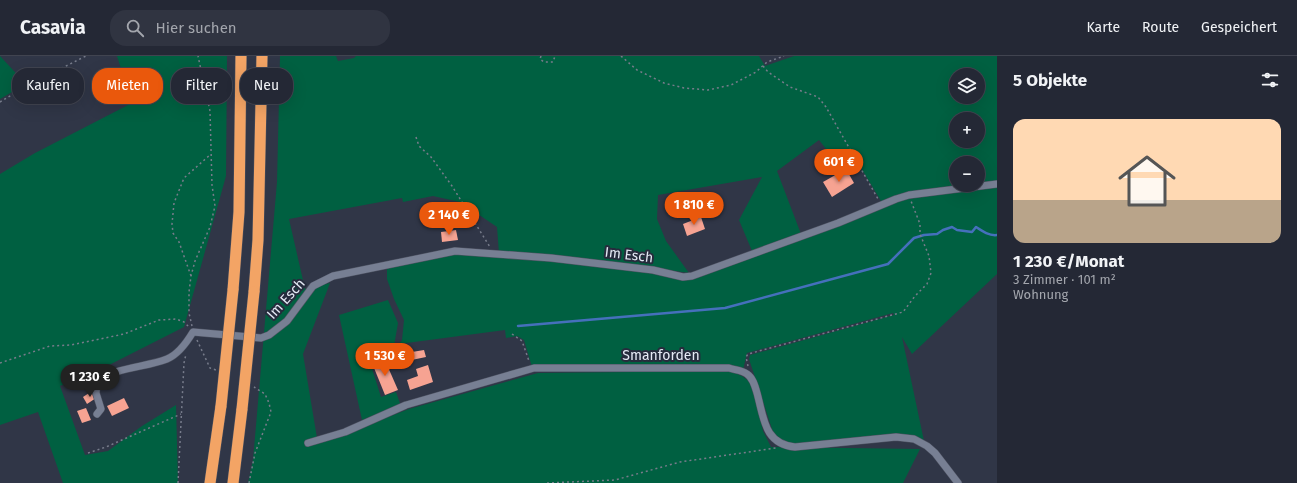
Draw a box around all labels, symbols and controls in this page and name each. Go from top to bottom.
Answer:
search box [110,10,390,46]
text: Casavia [20,16,86,39]
icon: search [124,17,146,39]
text: Hier suchen [156,19,237,37]
text: Karte [1086,19,1120,36]
text: Route [1142,19,1179,36]
text: Gespeichert [1201,19,1277,36]
chip: Kaufen [12,68,84,104]
chip: Mieten [92,68,163,104]
chip: Filter [171,68,232,104]
chip: Neu [240,68,293,104]
map controls [949,68,985,192]
button: layers [949,68,985,104]
icon: filters [1259,69,1281,91]
text: 5 Objekte [1013,70,1087,91]
button: + [949,112,985,148]
icon: home [1111,145,1183,217]
pin: 601 € [811,149,867,183]
text: 601 € [823,154,855,169]
button: − [949,156,985,192]
pin: 1 810 € [657,192,731,226]
text: 1 810 € [674,197,714,212]
pin: 2 140 € [412,202,486,236]
text: 2 140 € [428,207,470,222]
street label: Im Esch [604,244,654,266]
text: 1 230 €/Monat [1013,251,1124,272]
text: 3 Zimmer · 101 m² [1013,272,1116,287]
street label: Im Esch [263,275,309,323]
text: Wohnung [1013,287,1068,302]
pin: 1 530 € [348,343,422,377]
street label: Smanforden [622,347,700,364]
text: 1 530 € [364,348,406,363]
pin: 1 230 € [53,364,127,398]
text: 1 230 € [70,369,110,384]

